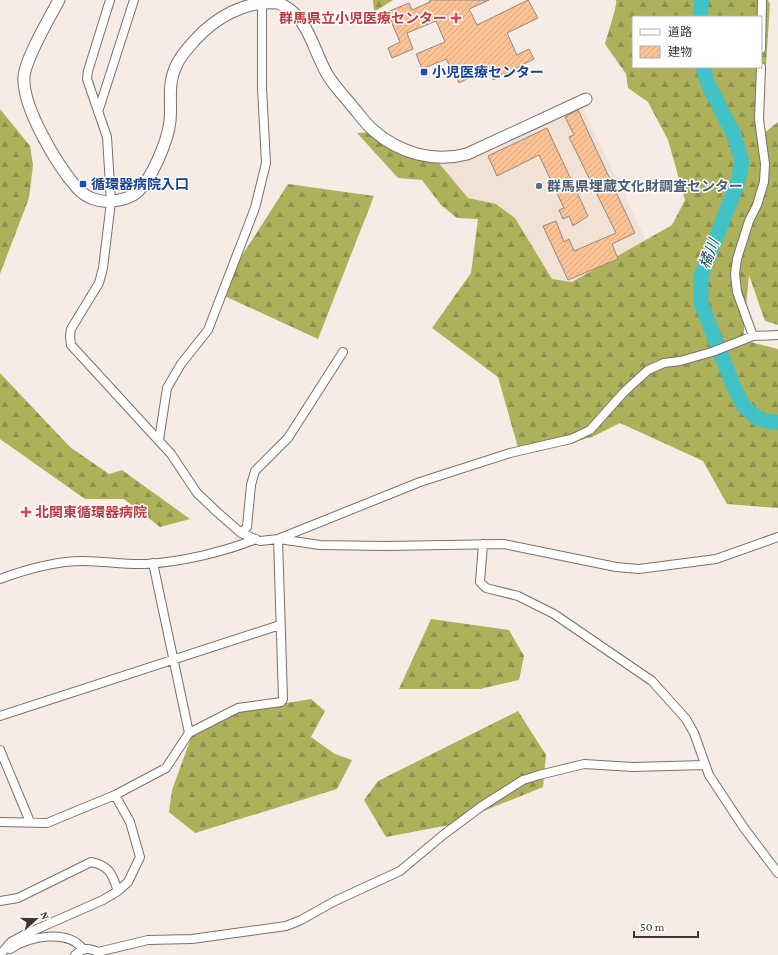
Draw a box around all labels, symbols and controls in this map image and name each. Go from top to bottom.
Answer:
place label: 群馬県立小児医療センター [279,10,447,26]
marker: 群馬県立小児医療センター [450,12,462,24]
legend [632,16,762,68]
text: 道路 [668,25,692,39]
text: 建物 [668,45,692,59]
place label: 小児医療センター [432,64,544,80]
marker: 小児医療センター [419,67,429,77]
place label: 循環器病院入口 [91,176,189,192]
place label: 群馬県埋蔵文化財調査センター [547,178,743,194]
marker: 循環器病院入口 [78,179,88,189]
marker: 群馬県埋蔵文化財調査センター [534,181,544,191]
water label: 橘川 [696,235,723,271]
place label: 北関東循環器病院 [35,504,147,520]
marker: 北関東循環器病院 [20,506,32,518]
north arrow [16,899,56,939]
text: N [38,910,52,922]
scale bar [634,913,698,939]
text: 50 m [640,920,665,934]

